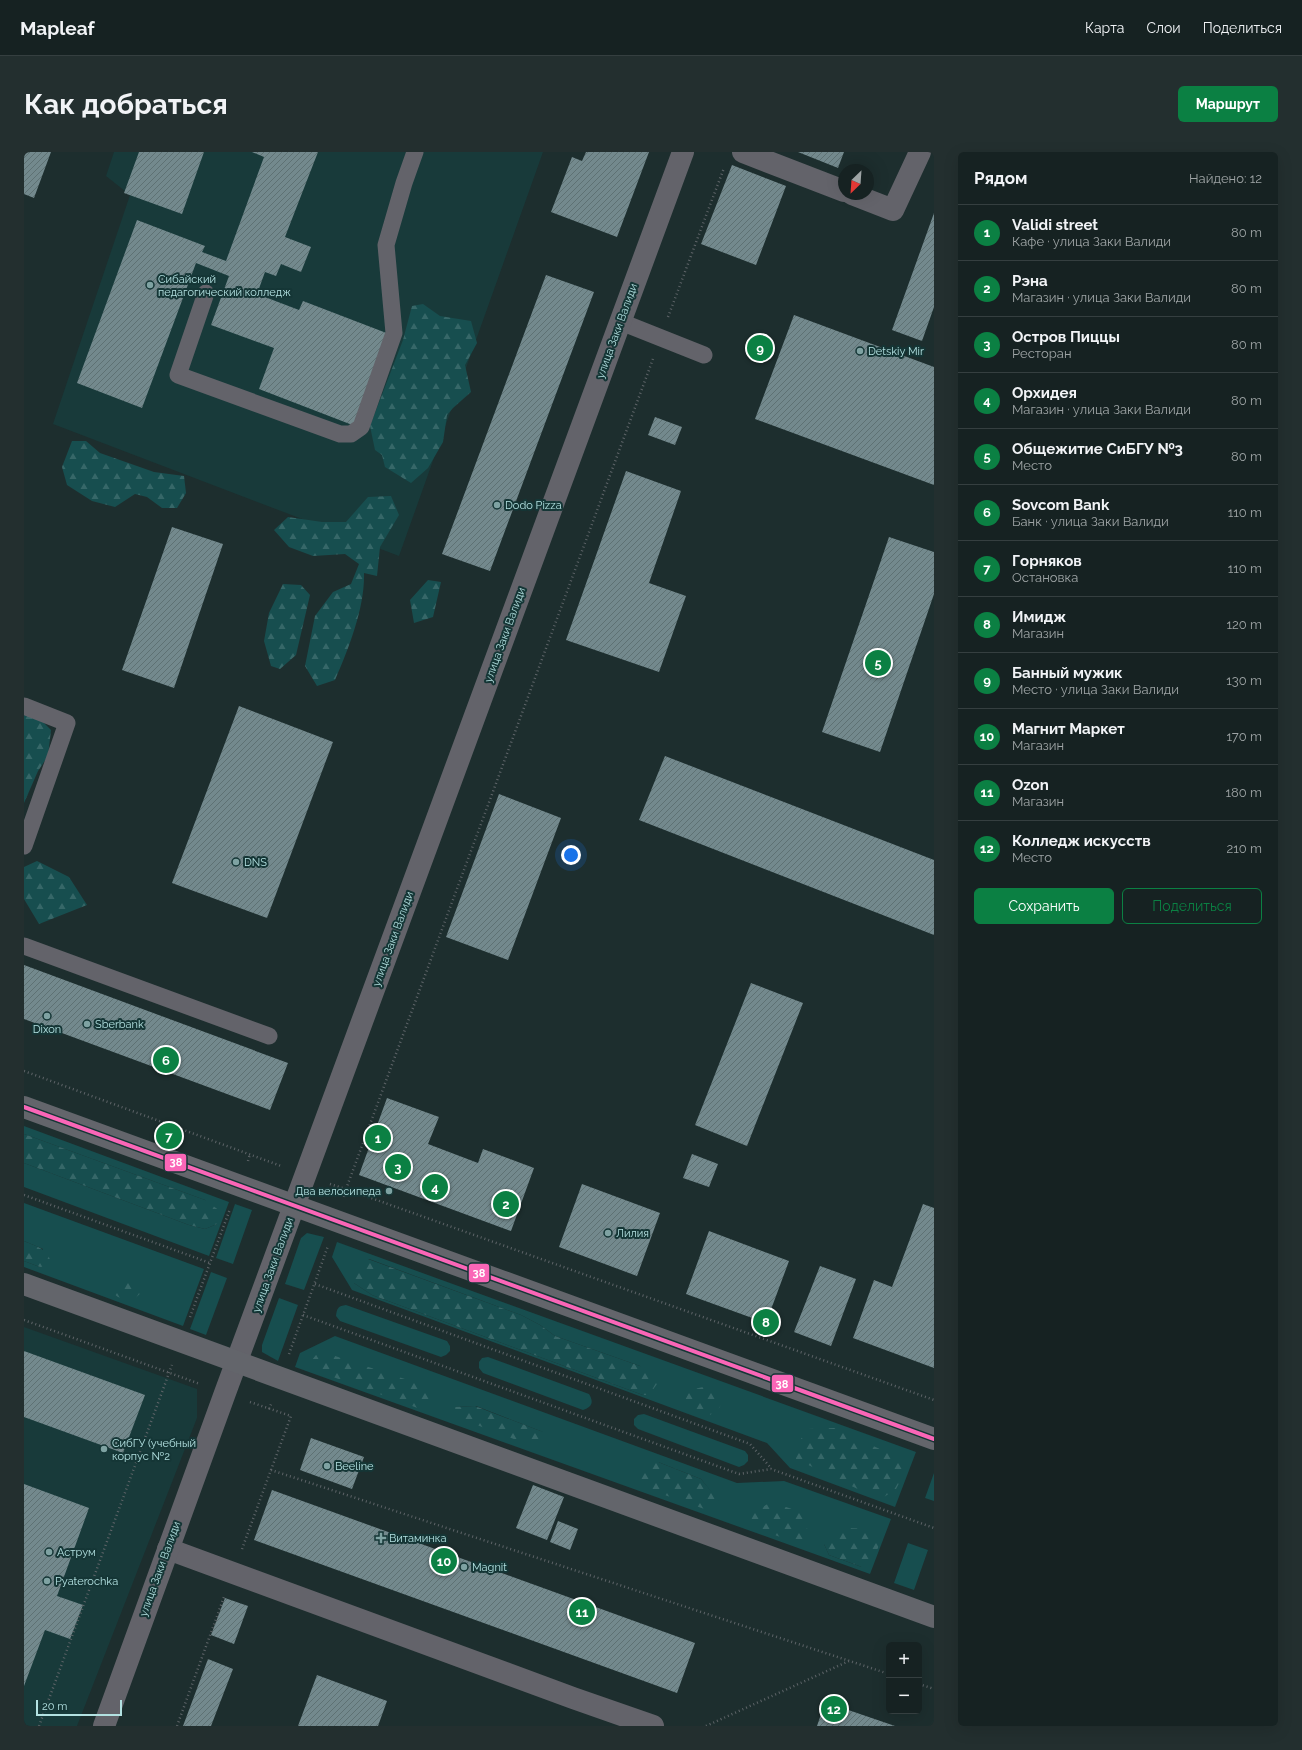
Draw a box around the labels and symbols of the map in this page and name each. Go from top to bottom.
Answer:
north arrow [838,164,874,200]
place label: Сибайский педагогический колледж [158,273,291,299]
marker: Сибайский педагогический колледж [145,280,155,290]
street label: улица Заки Валиди [594,282,640,380]
pin: 9 [747,333,773,363]
place label: Detskiy Mir [868,345,924,358]
marker: Detskiy Mir [855,346,865,356]
place label: Dodo Pizza [505,499,562,512]
marker: Dodo Pizza [492,500,502,510]
street label: улица Заки Валиди [482,586,528,684]
pin: 5 [865,648,891,678]
your location [561,845,581,865]
place label: DNS [244,856,267,869]
marker: DNS [231,857,241,867]
street label: улица Заки Валиди [370,890,416,988]
marker: Dixon [42,1011,52,1021]
place label: Sberbank [95,1018,144,1031]
marker: Sberbank [82,1019,92,1029]
place label: Dixon [33,1023,61,1036]
pin: 6 [153,1045,179,1075]
pin: 7 [156,1121,182,1151]
pin: 1 [365,1123,391,1153]
pin: 3 [385,1152,411,1182]
line badge: 38 [164,1153,187,1172]
text: 38 [170,1156,183,1169]
pin: 4 [422,1172,448,1202]
place label: Два велосипеда [295,1185,381,1198]
marker: Два велосипеда [384,1186,394,1196]
pin: 2 [493,1189,519,1219]
street label: улица Заки Валиди [250,1216,296,1314]
place label: Лилия [616,1227,649,1240]
marker: Лилия [603,1228,613,1238]
line badge: 38 [468,1263,490,1283]
text: 38 [473,1267,486,1280]
pin: 8 [753,1307,779,1337]
line badge: 38 [771,1374,794,1393]
text: 38 [776,1378,789,1391]
place label: СибГУ (учебный корпус №2 [112,1437,196,1463]
marker: СибГУ (учебный корпус №2 [99,1444,109,1454]
place label: Beeline [335,1460,374,1473]
marker: Beeline [322,1461,332,1471]
street label: улица Заки Валиди [137,1520,183,1618]
place label: Витаминка [389,1532,446,1545]
marker: Витаминка [376,1533,386,1543]
place label: Аструм [57,1546,96,1559]
pin: 10 [431,1546,457,1576]
marker: Аструм [44,1547,54,1557]
place label: Magnit [472,1561,507,1574]
marker: Magnit [459,1562,469,1572]
place label: Pyaterochka [55,1575,118,1588]
marker: Pyaterochka [42,1576,52,1586]
pin: 11 [569,1597,595,1627]
pin: 12 [821,1694,847,1724]
scale bar [36,1698,122,1717]

